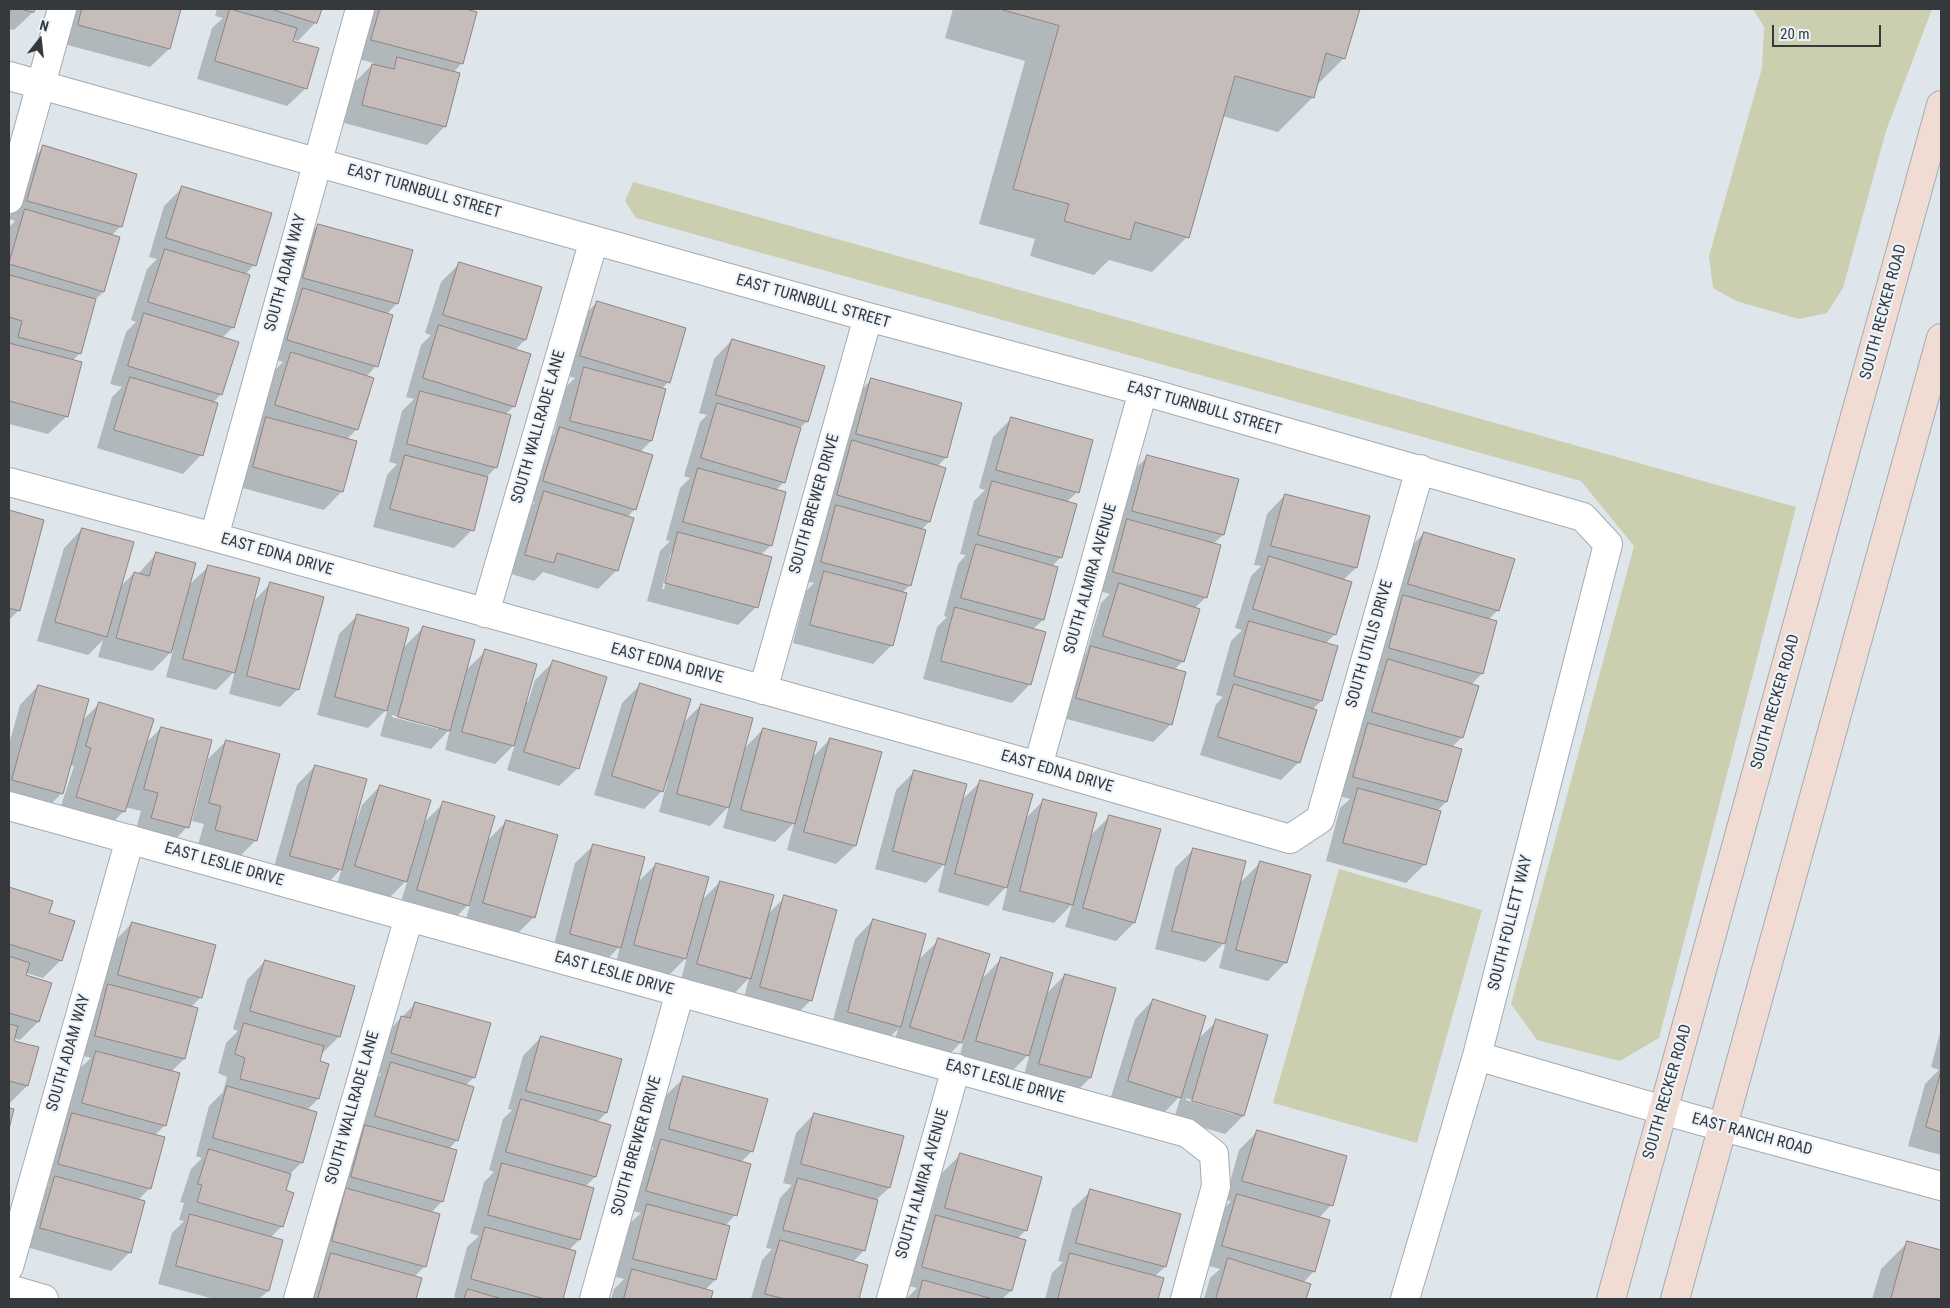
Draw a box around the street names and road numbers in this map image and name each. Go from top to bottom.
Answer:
street label: EAST TURNBULL STREET [345,161,503,223]
street label: SOUTH ADAM WAY [261,212,311,334]
street label: SOUTH RECKER ROAD [1857,242,1911,382]
street label: EAST TURNBULL STREET [734,271,892,333]
street label: SOUTH WALLRADE LANE [508,348,570,506]
street label: EAST TURNBULL STREET [1125,378,1283,440]
street label: SOUTH BREWER DRIVE [786,432,844,576]
street label: SOUTH ALMIRA AVENUE [1060,502,1122,656]
street label: EAST EDNA DRIVE [219,530,335,580]
street label: SOUTH UTILIS DRIVE [1343,578,1397,710]
street label: SOUTH RECKER ROAD [1748,632,1804,772]
street label: EAST EDNA DRIVE [608,640,726,688]
street label: EAST EDNA DRIVE [999,747,1115,797]
street label: EAST LESLIE DRIVE [162,839,286,891]
street label: SOUTH FOLLETT WAY [1485,853,1537,993]
street label: EAST LESLIE DRIVE [552,948,676,1000]
street label: SOUTH ADAM WAY [43,992,95,1114]
street label: SOUTH RECKER ROAD [1640,1022,1696,1162]
street label: SOUTH WALLRADE LANE [322,1029,384,1187]
street label: EAST LESLIE DRIVE [943,1056,1067,1108]
street label: SOUTH BREWER DRIVE [608,1074,666,1218]
street label: SOUTH ALMIRA AVENUE [892,1107,954,1261]
street label: EAST RANCH ROAD [1690,1110,1814,1160]

